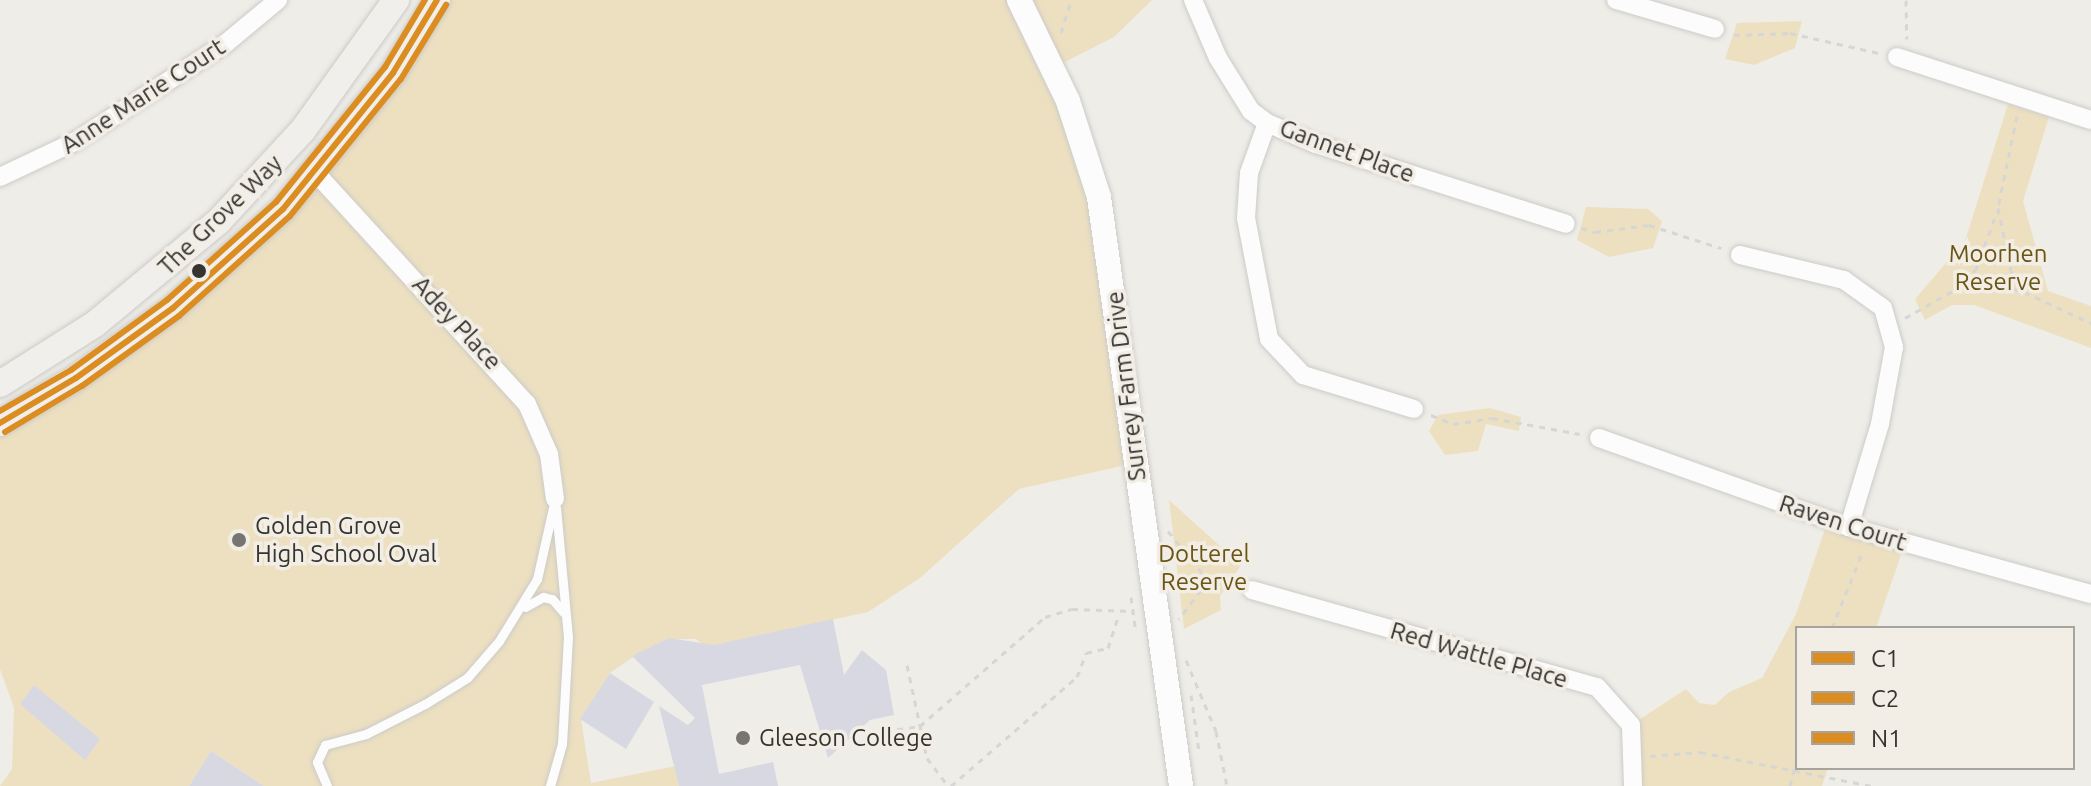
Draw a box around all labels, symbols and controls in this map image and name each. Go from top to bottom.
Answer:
street label: Anne Marie Court [56,32,230,160]
street label: Gannet Place [1276,113,1418,189]
street label: The Grove Way [152,149,288,281]
park label: Moorhen Reserve [1949,240,2047,296]
unlabelled marker [191,263,207,279]
street label: Adey Place [406,270,508,376]
street label: Surrey Farm Drive [1100,290,1152,482]
street label: Raven Court [1776,489,1910,557]
place label: Golden Grove High School Oval [255,512,437,568]
marker: Golden Grove High School Oval [230,531,248,549]
park label: Dotterel Reserve [1158,540,1250,596]
street label: Red Wattle Place [1387,616,1571,694]
legend [1795,626,2075,770]
text: C1 [1871,645,1899,672]
text: C2 [1871,685,1899,712]
place label: Gleeson College [759,724,933,752]
text: N1 [1871,725,1902,752]
marker: Gleeson College [734,729,752,747]

